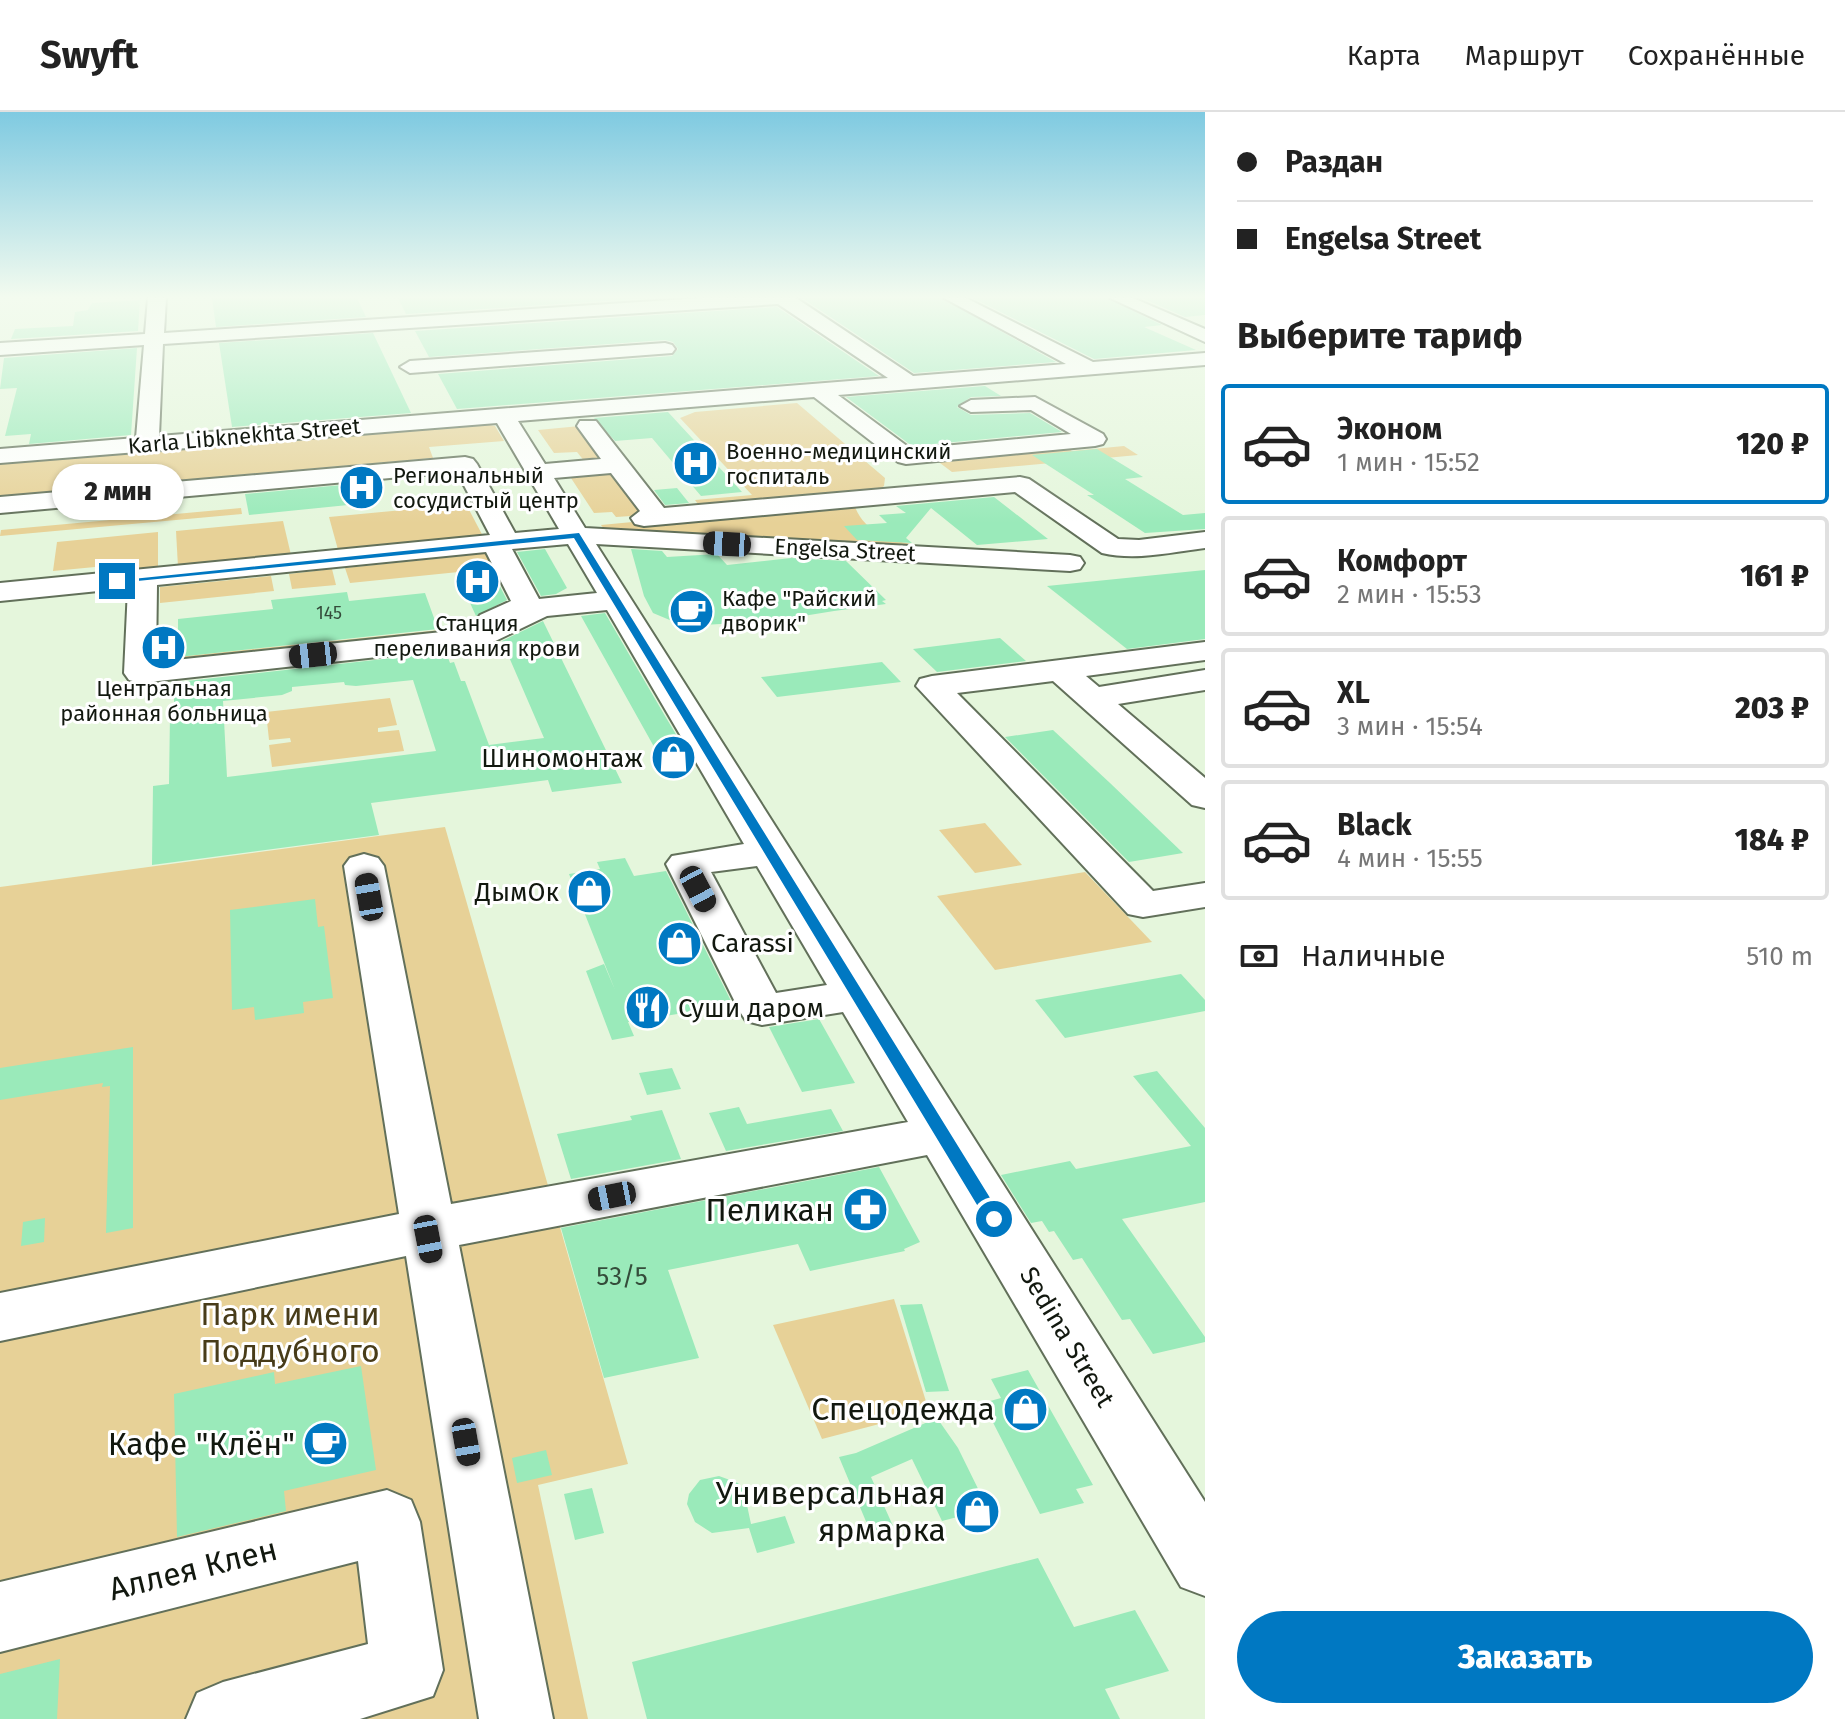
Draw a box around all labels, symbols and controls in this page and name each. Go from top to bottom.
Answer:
text: Swyft [40,32,138,78]
text: Карта [1347,39,1421,72]
text: Маршрут [1465,39,1584,72]
text: Сохранённые [1628,39,1805,72]
text: Раздан [1285,144,1383,180]
text: Engelsa Street [1285,221,1481,257]
text: Выберите тариф [1237,314,1523,358]
icon: car [1241,408,1313,480]
text: Эконом [1337,411,1442,447]
street label: Karla Libknekhta Street [127,412,361,460]
text: 120 ₽ [1736,426,1809,462]
place label: Военно-медицинский госпиталь [726,438,951,490]
hospital icon: Военно-медицинский госпиталь [671,440,719,488]
text: 1 мин · 15:52 [1337,447,1480,478]
place label: Региональный сосудистый центр [393,462,579,514]
hospital icon: Региональный сосудистый центр [338,464,386,512]
callout: 2 мин [51,465,183,521]
text: 2 мин [84,476,152,507]
car [702,531,752,557]
street label: Engelsa Street [774,533,916,567]
icon: car [1241,540,1313,612]
text: Комфорт [1337,543,1467,579]
hospital icon: Станция переливания крови [453,558,501,606]
text: 161 ₽ [1740,558,1809,594]
route end [99,563,135,599]
text: 2 мин · 15:53 [1337,579,1482,610]
place label: Кафе "Райский дворик" [722,585,876,637]
cafe icon: Кафе "Райский дворик" [667,587,715,635]
house number: 145 [316,602,342,624]
place label: Станция переливания крови [374,610,580,662]
hospital icon: Центральная районная больница [140,623,188,671]
car [288,641,338,669]
icon: car [1241,672,1313,744]
place label: Центральная районная больница [60,675,268,727]
text: XL [1337,675,1370,711]
text: 203 ₽ [1735,690,1809,726]
text: 3 мин · 15:54 [1337,711,1483,742]
shop icon: Шиномонтаж [650,734,698,782]
place label: Шиномонтаж [481,743,643,774]
icon: car [1241,804,1313,876]
text: Black [1337,807,1412,843]
text: 184 ₽ [1735,822,1809,858]
text: 4 мин · 15:55 [1337,843,1483,874]
car [676,862,720,916]
shop icon: ДымОк [566,868,614,916]
car [353,871,385,923]
place label: ДымОк [474,877,560,908]
shop icon: Carassi [656,919,704,967]
place label: Carassi [711,928,794,959]
icon: cash [1237,934,1281,978]
text: Наличные [1301,938,1446,974]
text: 510 m [1746,941,1813,972]
restaurant icon: Суши даром [623,984,671,1032]
place label: Суши даром [678,993,824,1024]
car [586,1180,638,1212]
pharmacy icon: Пеликан [841,1186,889,1234]
place label: Пеликан [705,1191,834,1229]
route start [976,1201,1012,1237]
car [412,1213,444,1265]
house number: 53/5 [596,1261,648,1292]
street label: Sedina Street [1013,1261,1121,1413]
park label: Парк имени Поддубного [200,1295,380,1370]
shop icon: Спецодежда [1002,1385,1050,1433]
place label: Спецодежда [811,1390,995,1428]
car [450,1416,482,1468]
cafe icon: Кафе "Клён" [302,1420,350,1468]
place label: Кафе "Клён" [108,1425,295,1463]
place label: Универсальная ярмарка [716,1474,946,1549]
shop icon: Универсальная ярмарка [953,1487,1001,1535]
street label: Аллея Клен [105,1530,281,1608]
button: Заказать [1237,1611,1813,1703]

